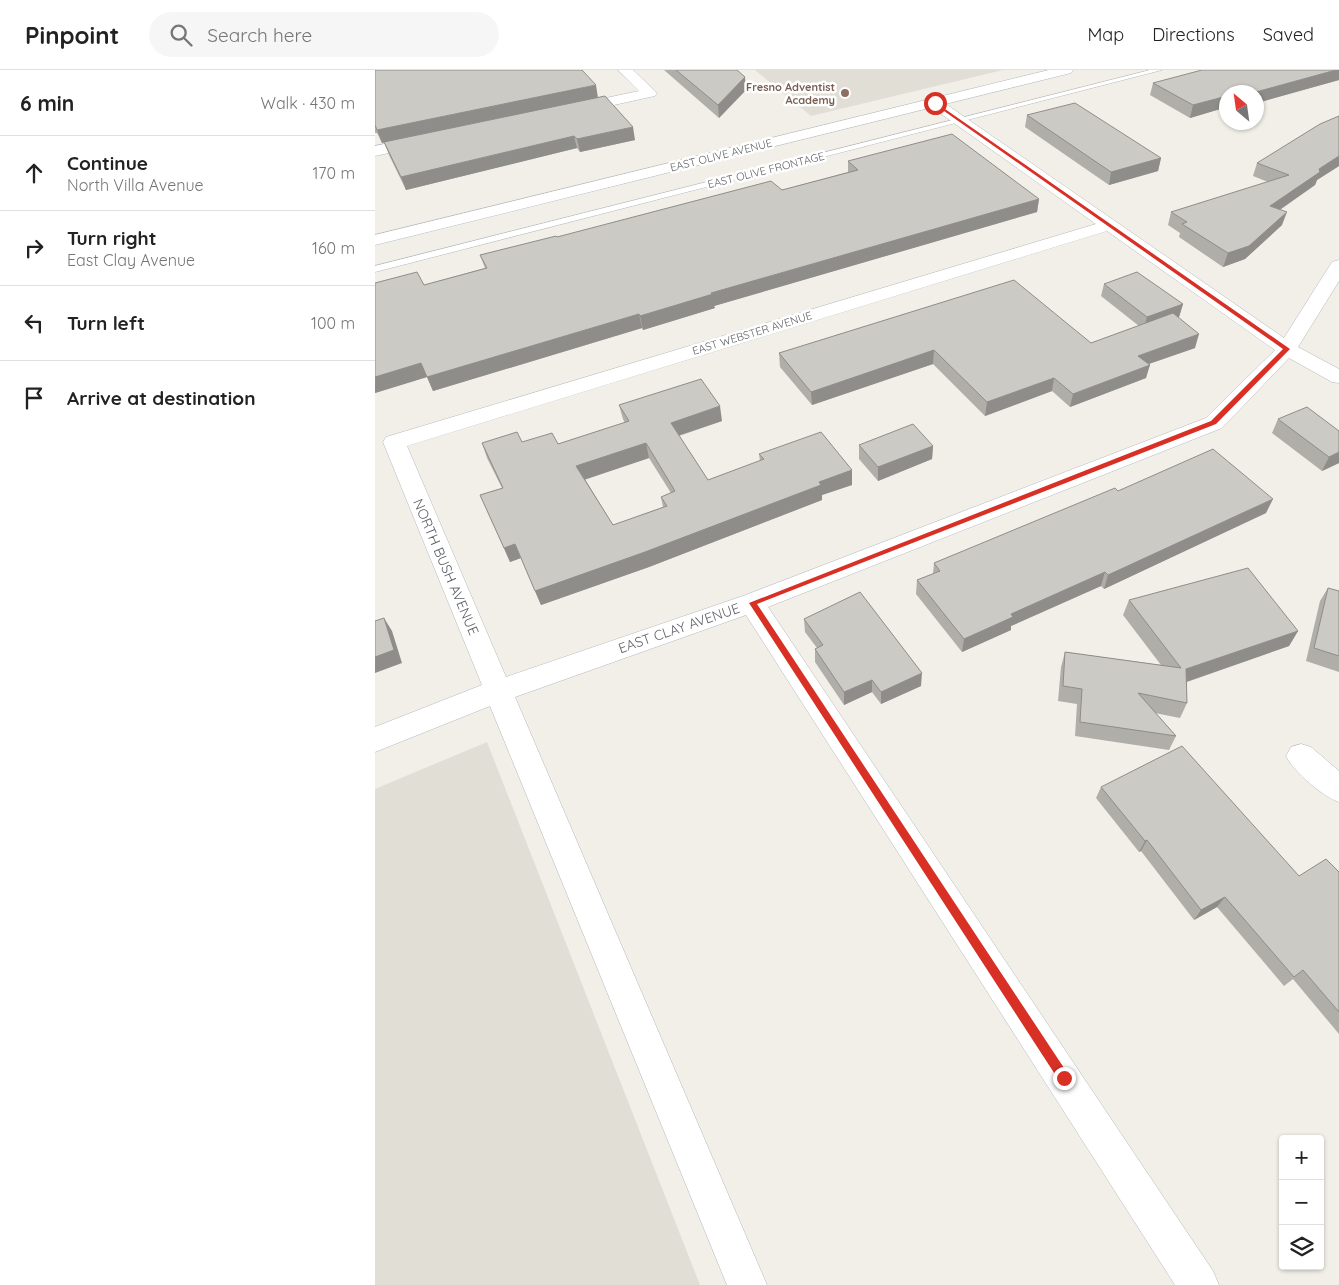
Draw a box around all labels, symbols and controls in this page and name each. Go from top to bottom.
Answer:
search box [149,12,499,57]
text: Pinpoint [25,20,119,50]
icon: search [167,21,195,49]
text: Search here [207,23,312,47]
text: Map [1087,23,1124,46]
text: Directions [1152,23,1235,46]
text: Saved [1263,23,1314,46]
place label: Fresno Adventist Academy [746,80,835,107]
north arrow [1219,85,1264,130]
marker: Fresno Adventist Academy [839,87,851,99]
text: 6 min [20,90,74,116]
route start [924,92,947,115]
text: Walk · 430 m [261,93,355,113]
street label: EAST OLIVE AVENUE [669,136,773,174]
street label: EAST OLIVE FRONTAGE [706,149,826,191]
text: Continue [67,151,148,175]
icon: ahead [20,159,48,187]
text: 170 m [312,163,355,183]
text: North Villa Avenue [67,175,204,195]
text: Turn right [67,226,156,250]
icon: right [20,234,48,262]
text: 160 m [312,238,355,258]
text: East Clay Avenue [67,250,195,270]
street label: EAST WEBSTER AVENUE [690,308,814,358]
icon: left [20,309,48,337]
text: Turn left [67,311,145,335]
text: 100 m [311,313,355,333]
icon: arrive [20,384,48,412]
text: Arrive at destination [67,386,256,410]
street label: NORTH BUSH AVENUE [409,496,483,638]
street label: EAST CLAY AVENUE [616,599,742,657]
route end [1053,1067,1076,1090]
map controls [1279,1135,1324,1270]
button: + [1279,1135,1324,1180]
button: − [1279,1180,1324,1225]
button: layers [1279,1225,1324,1270]

